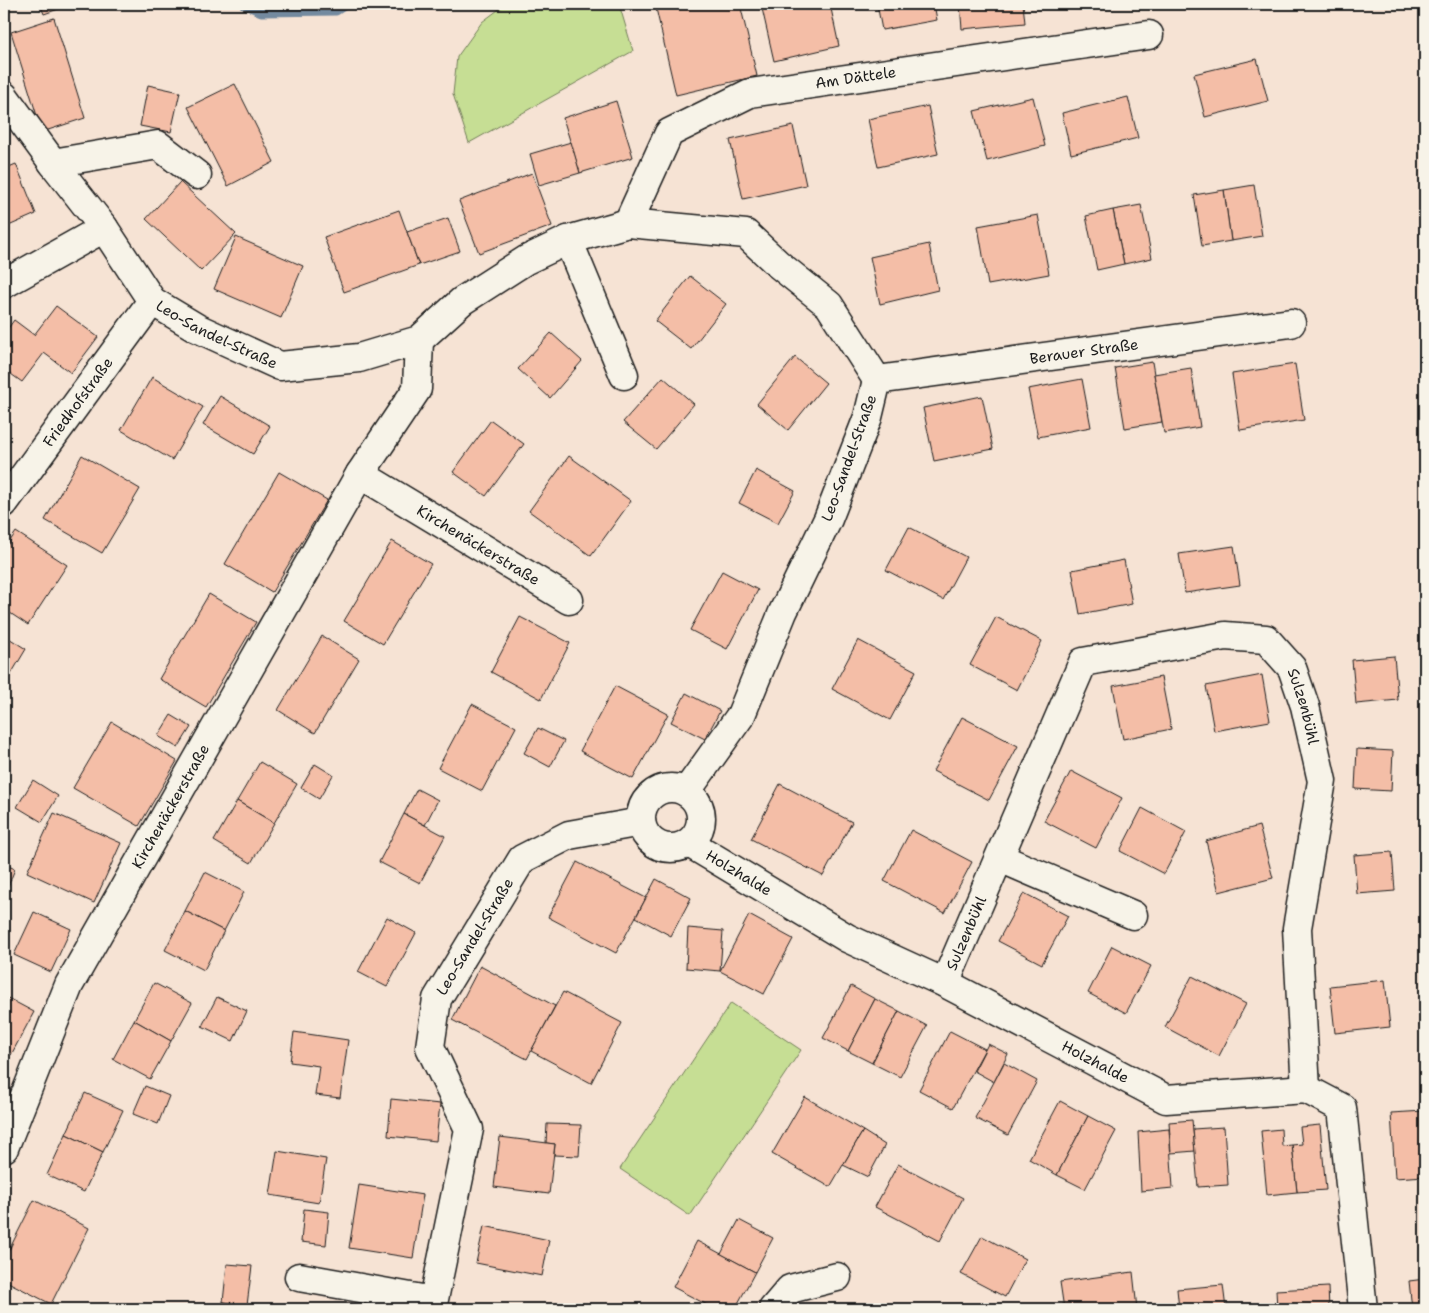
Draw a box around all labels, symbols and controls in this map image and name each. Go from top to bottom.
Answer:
street label: Am Dättele [814,62,897,93]
street label: Leo-Sandel-Straße [152,296,281,373]
street label: Berauer Straße [1028,334,1140,369]
street label: Friedhofstraße [38,353,117,451]
street label: Leo-Sandel-Straße [817,392,881,524]
street label: Kirchenäckerstraße [413,500,543,590]
street label: Sulzenbühl [1283,666,1324,747]
street label: Kirchenäckerstraße [127,740,214,872]
street label: Holzhalde [702,845,775,900]
street label: Leo-Sandel-Straße [432,874,518,999]
street label: Sulzenbühl [942,893,991,973]
street label: Holzhalde [1058,1036,1133,1088]

